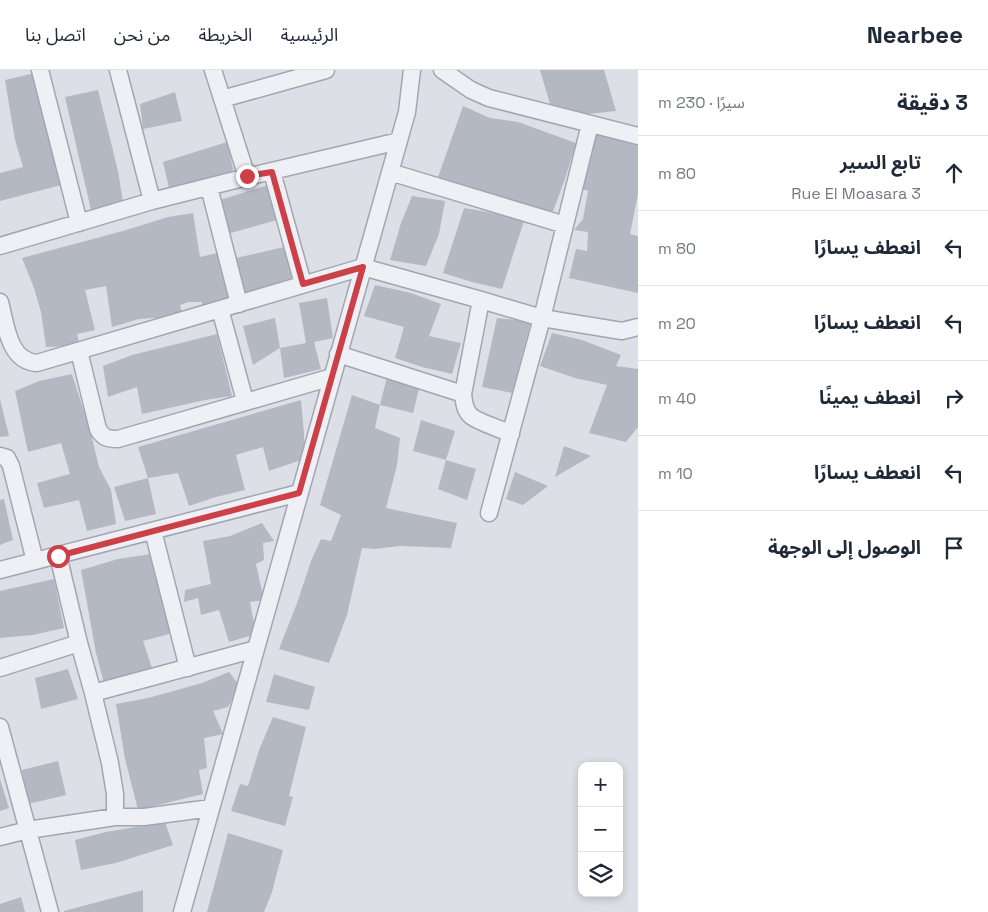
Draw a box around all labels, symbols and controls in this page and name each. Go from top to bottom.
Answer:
text: Nearbee [867,19,963,50]
text: اتصل بنا [25,23,86,46]
text: من نحن [114,23,170,46]
text: الخريطة [198,23,252,46]
text: الرئيسية [280,23,338,46]
text: 3 دقيقة [897,89,968,116]
text: سيرًا · 230 m [658,92,745,113]
text: تابع السير [840,150,921,175]
icon: ahead [940,159,968,187]
text: 80 m [658,163,696,184]
route end [236,165,259,188]
text: Rue El Moasara 3 [791,183,921,204]
icon: left [940,234,968,262]
text: انعطف يسارًا [814,235,921,260]
text: 80 m [658,238,696,259]
icon: left [940,309,968,337]
text: انعطف يسارًا [814,310,921,335]
text: 20 m [658,313,696,334]
icon: right [940,384,968,412]
text: انعطف يمينًا [819,385,921,410]
text: 40 m [658,388,696,409]
icon: left [940,459,968,487]
text: انعطف يسارًا [814,460,921,485]
text: 10 m [658,463,693,484]
icon: arrive [940,534,968,562]
text: الوصول إلى الوجهة [768,535,921,560]
route start [47,545,70,568]
map controls [578,762,623,897]
button: + [578,762,623,807]
button: − [578,807,623,852]
button: layers [578,852,623,897]

